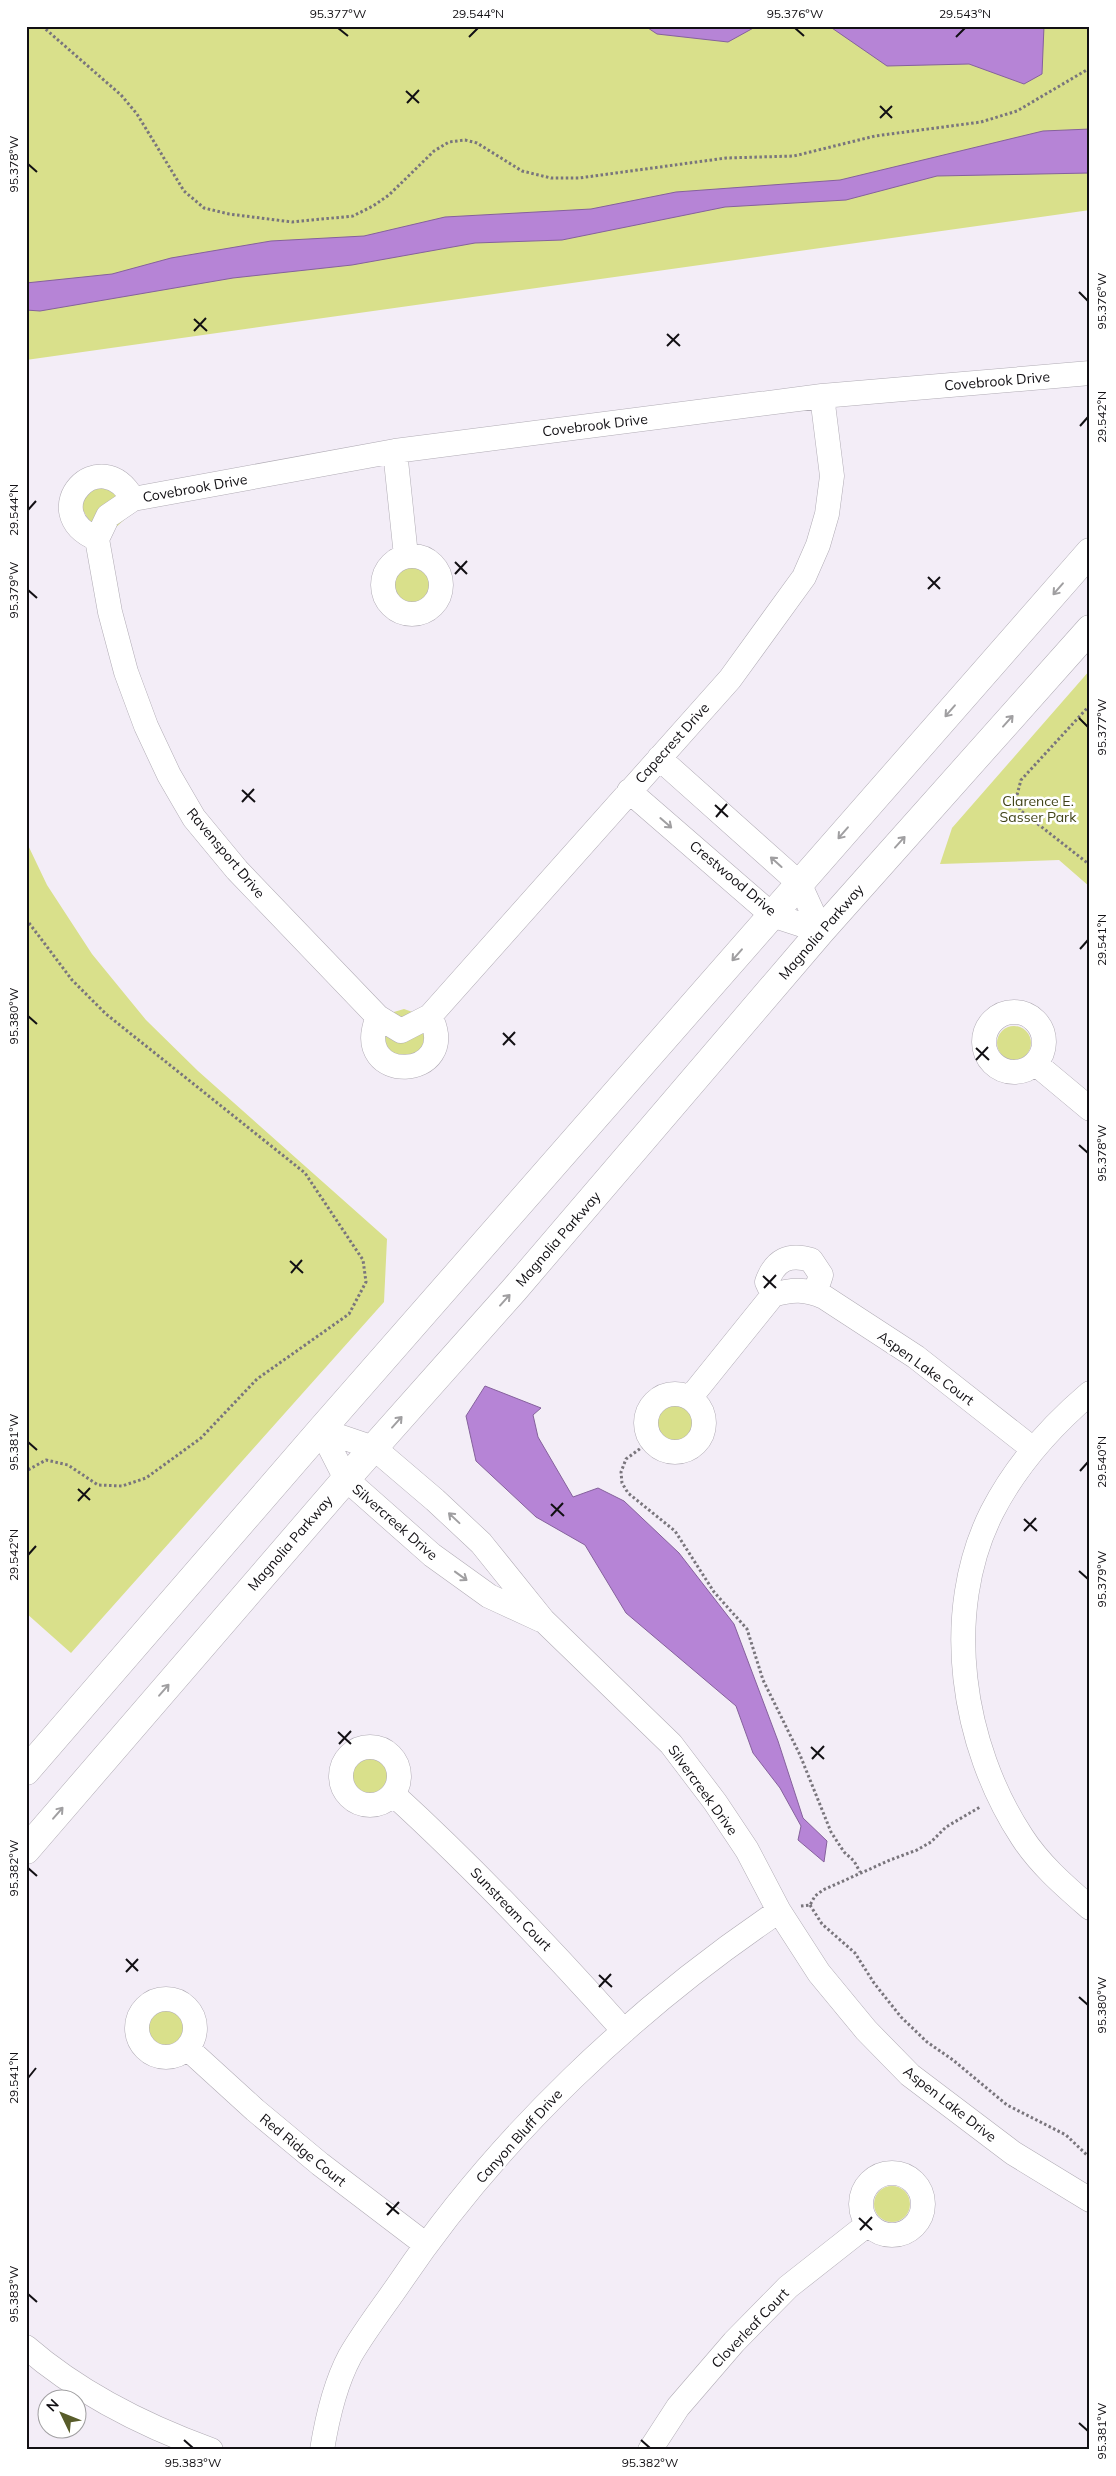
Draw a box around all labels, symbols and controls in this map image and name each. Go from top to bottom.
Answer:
text: 95.377°W [310,6,366,21]
text: 29.544°N [452,6,504,21]
text: 95.376°W [767,6,823,21]
text: 29.543°N [939,6,991,21]
text: 95.378°W [6,136,21,192]
text: 95.376°W [1094,273,1109,329]
street label: Covebrook Drive [943,367,1051,395]
text: 29.542°N [1094,391,1109,443]
street label: Covebrook Drive [541,410,649,440]
street label: Covebrook Drive [141,470,249,506]
text: 29.544°N [6,484,21,536]
text: 95.379°W [6,562,21,618]
one-way arrow [1052,582,1063,595]
street label: Capecrest Drive [631,699,713,787]
text: 95.377°W [1094,699,1109,755]
one-way arrow [945,704,956,717]
one-way arrow [1002,714,1014,727]
park label: Clarence E. Sasser Park [1000,792,1077,826]
street label: Ravensport Drive [183,804,269,902]
one-way arrow [660,817,673,828]
one-way arrow [838,826,849,839]
street label: Crestwood Drive [686,836,780,920]
one-way arrow [894,836,906,849]
one-way arrow [770,856,783,868]
street label: Magnolia Parkway [775,880,868,983]
text: 29.541°N [1094,914,1109,966]
one-way arrow [731,949,742,962]
text: 95.380°W [6,988,21,1044]
text: 95.378°W [1094,1125,1109,1181]
street label: Magnolia Parkway [512,1187,605,1290]
one-way arrow [499,1294,511,1307]
street label: Aspen Lake Court [874,1327,978,1409]
text: 95.381°W [6,1414,21,1470]
one-way arrow [391,1415,403,1428]
text: 29.540°N [1094,1436,1109,1488]
street label: Silvercreek Drive [349,1480,441,1564]
street label: Magnolia Parkway [244,1491,337,1594]
one-way arrow [447,1512,460,1524]
text: 29.542°N [6,1529,21,1581]
text: 95.379°W [1094,1551,1109,1607]
one-way arrow [454,1571,468,1581]
one-way arrow [159,1683,170,1696]
street label: Silvercreek Drive [664,1741,742,1839]
one-way arrow [52,1806,64,1819]
text: 95.382°W [6,1840,21,1896]
street label: Sunstream Court [467,1863,555,1955]
text: 95.380°W [1094,1977,1109,2033]
text: 29.541°N [6,2052,21,2104]
street label: Aspen Lake Drive [900,2062,1000,2146]
street label: Canyon Bluff Drive [472,2085,566,2187]
street label: Red Ridge Court [256,2110,350,2190]
text: 95.383°W [6,2266,21,2322]
street label: Cloverleaf Court [707,2284,793,2372]
north arrow [38,2388,88,2438]
text: N [42,2395,63,2415]
text: 95.381°W [1094,2403,1109,2459]
text: 95.383°W [165,2455,221,2470]
text: 95.382°W [622,2455,678,2470]

